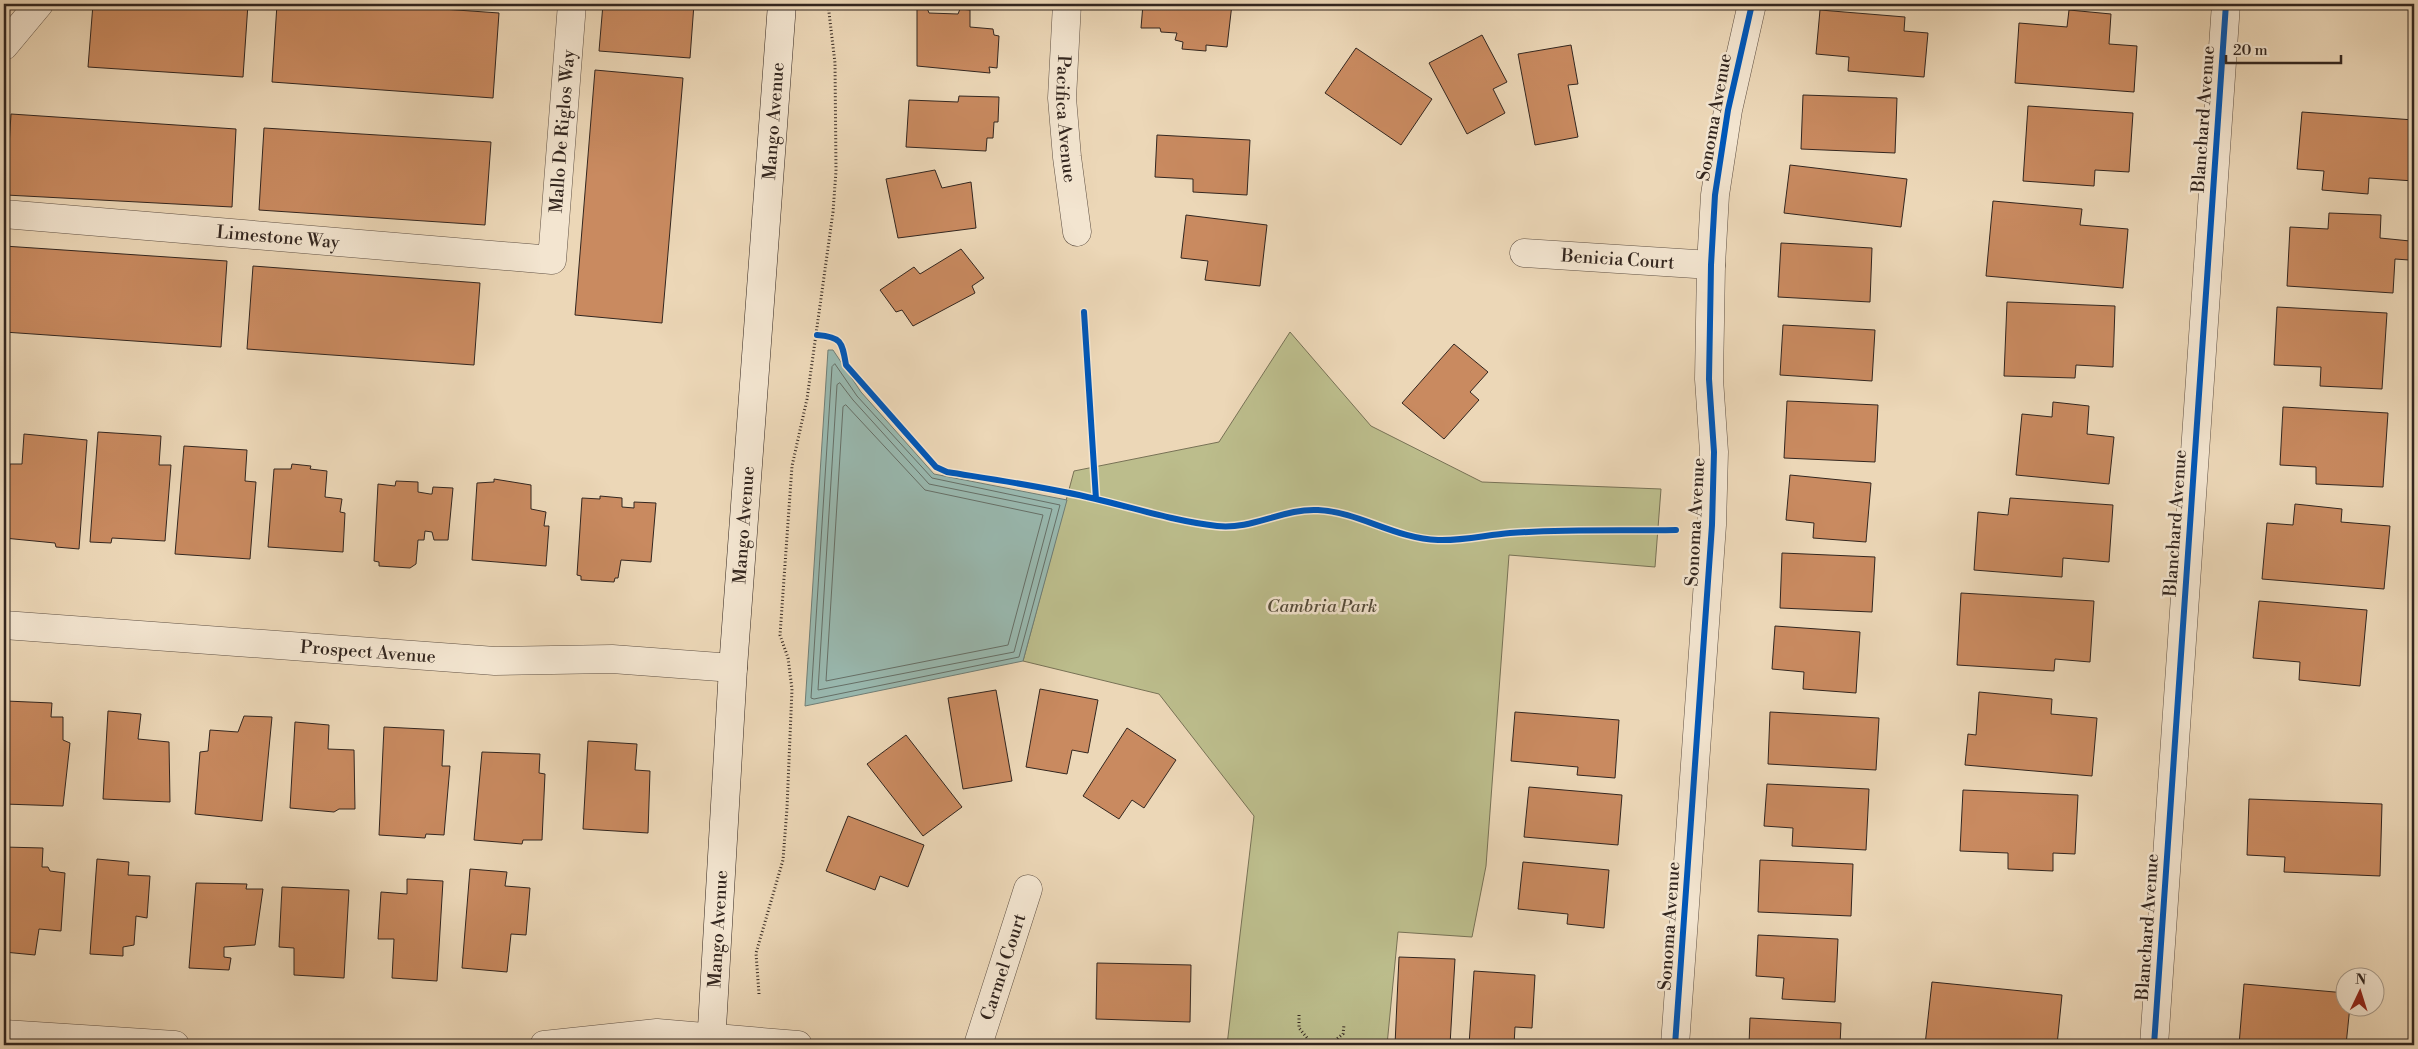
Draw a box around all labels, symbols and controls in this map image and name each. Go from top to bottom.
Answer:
scale bar [2226,32,2340,64]
text: 20 m [2233,41,2268,60]
street label: Blanchard Avenue [2187,45,2220,194]
street label: Mallo De Riglos Way [545,48,580,214]
street label: Sonoma Avenue [1692,51,1737,183]
street label: Pacifica Avenue [1050,54,1081,184]
street label: Mango Avenue [758,61,790,181]
street label: Limestone Way [215,221,341,254]
street label: Benicia Court [1559,244,1676,275]
street label: Blanchard Avenue [2159,449,2192,598]
street label: Sonoma Avenue [1681,457,1710,587]
street label: Mango Avenue [728,465,760,585]
park label: Cambria Park [1267,595,1377,618]
street label: Prospect Avenue [299,636,437,669]
street label: Blanchard Avenue [2131,853,2164,1002]
street label: Sonoma Avenue [1654,861,1685,991]
street label: Mango Avenue [703,870,733,989]
street label: Carmel Court [976,910,1032,1023]
north arrow [2336,966,2386,1016]
text: N [2355,971,2367,989]

